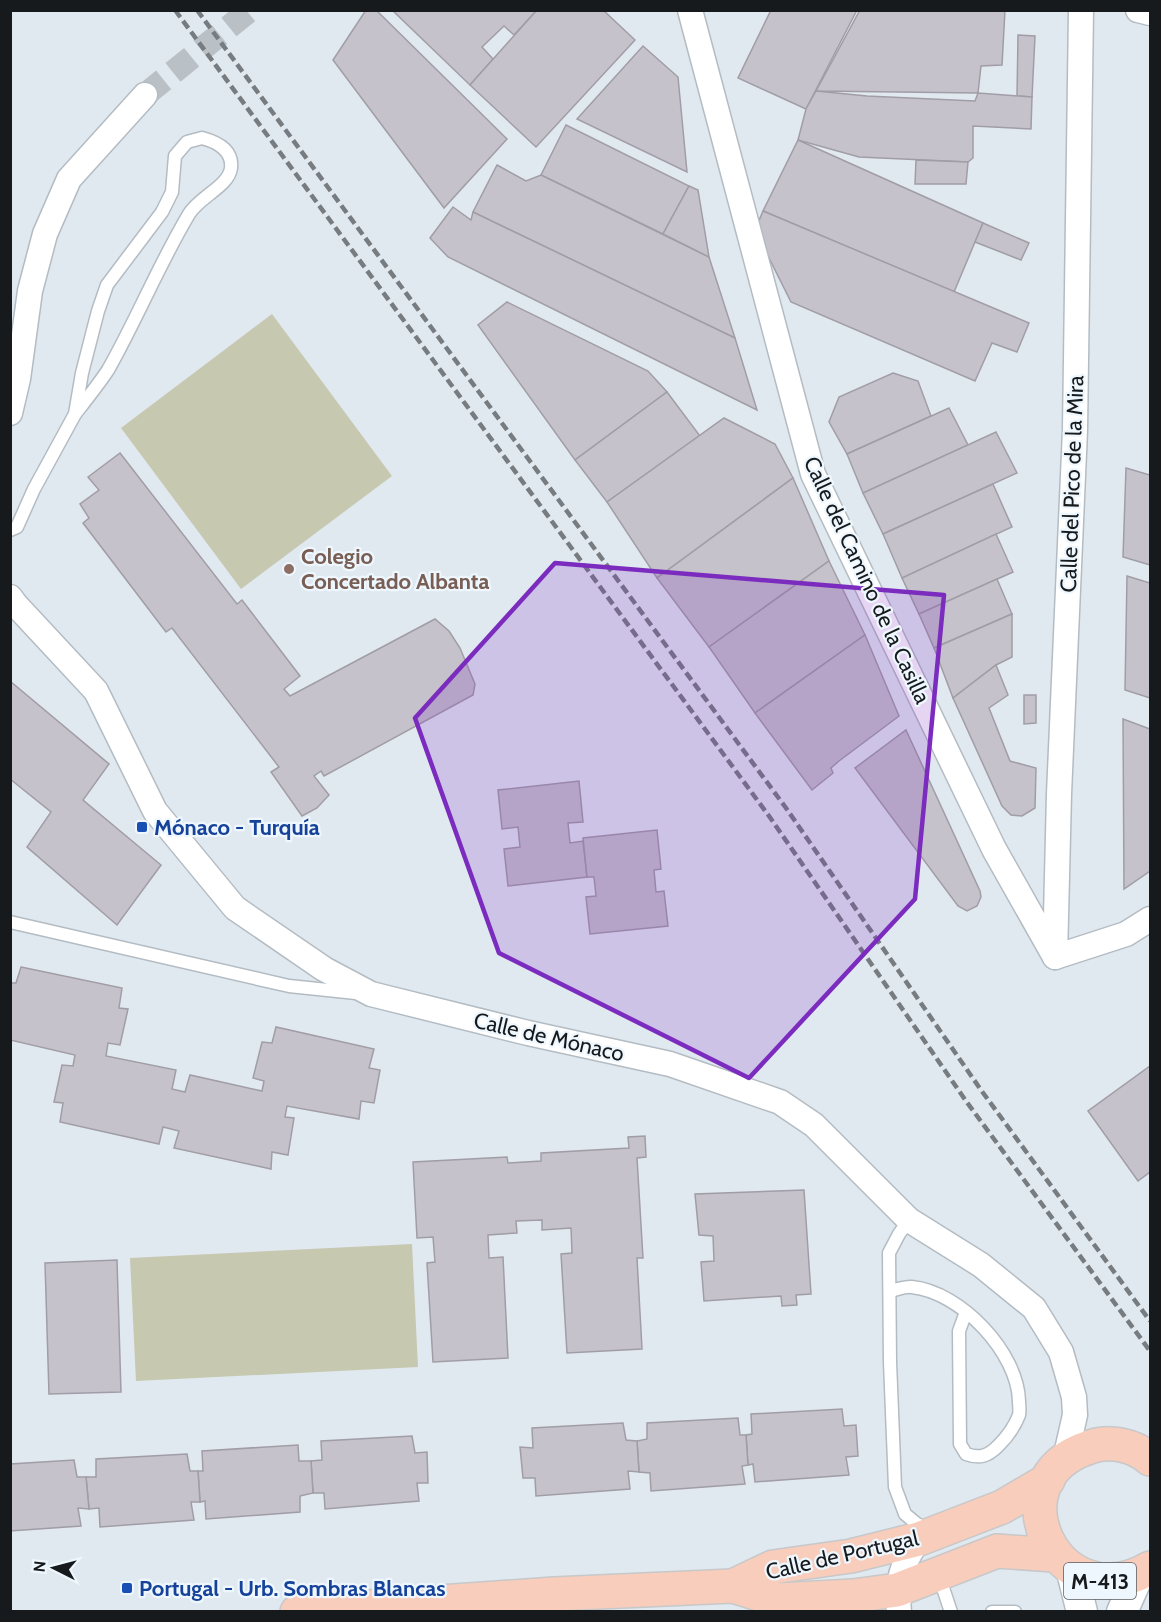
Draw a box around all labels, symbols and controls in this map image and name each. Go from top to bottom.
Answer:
street label: Calle del Pico de la Mira [1055,375,1089,593]
street label: Calle del Camino de la Casilla [798,452,936,708]
place label: Colegio Concertado Albanta [301,543,489,595]
marker: Colegio Concertado Albanta [282,562,296,576]
place label: Mónaco - Turquía [154,814,320,841]
marker: Mónaco - Turquía [135,820,149,834]
street label: Calle de Mónaco [471,1007,627,1067]
street label: Calle de Portugal [763,1524,922,1586]
north arrow [24,1538,84,1598]
text: N [30,1560,50,1573]
road number: M-413 [1064,1563,1136,1599]
place label: Portugal - Urb. Sombras Blancas [139,1575,445,1602]
marker: Portugal - Urb. Sombras Blancas [120,1581,134,1595]

